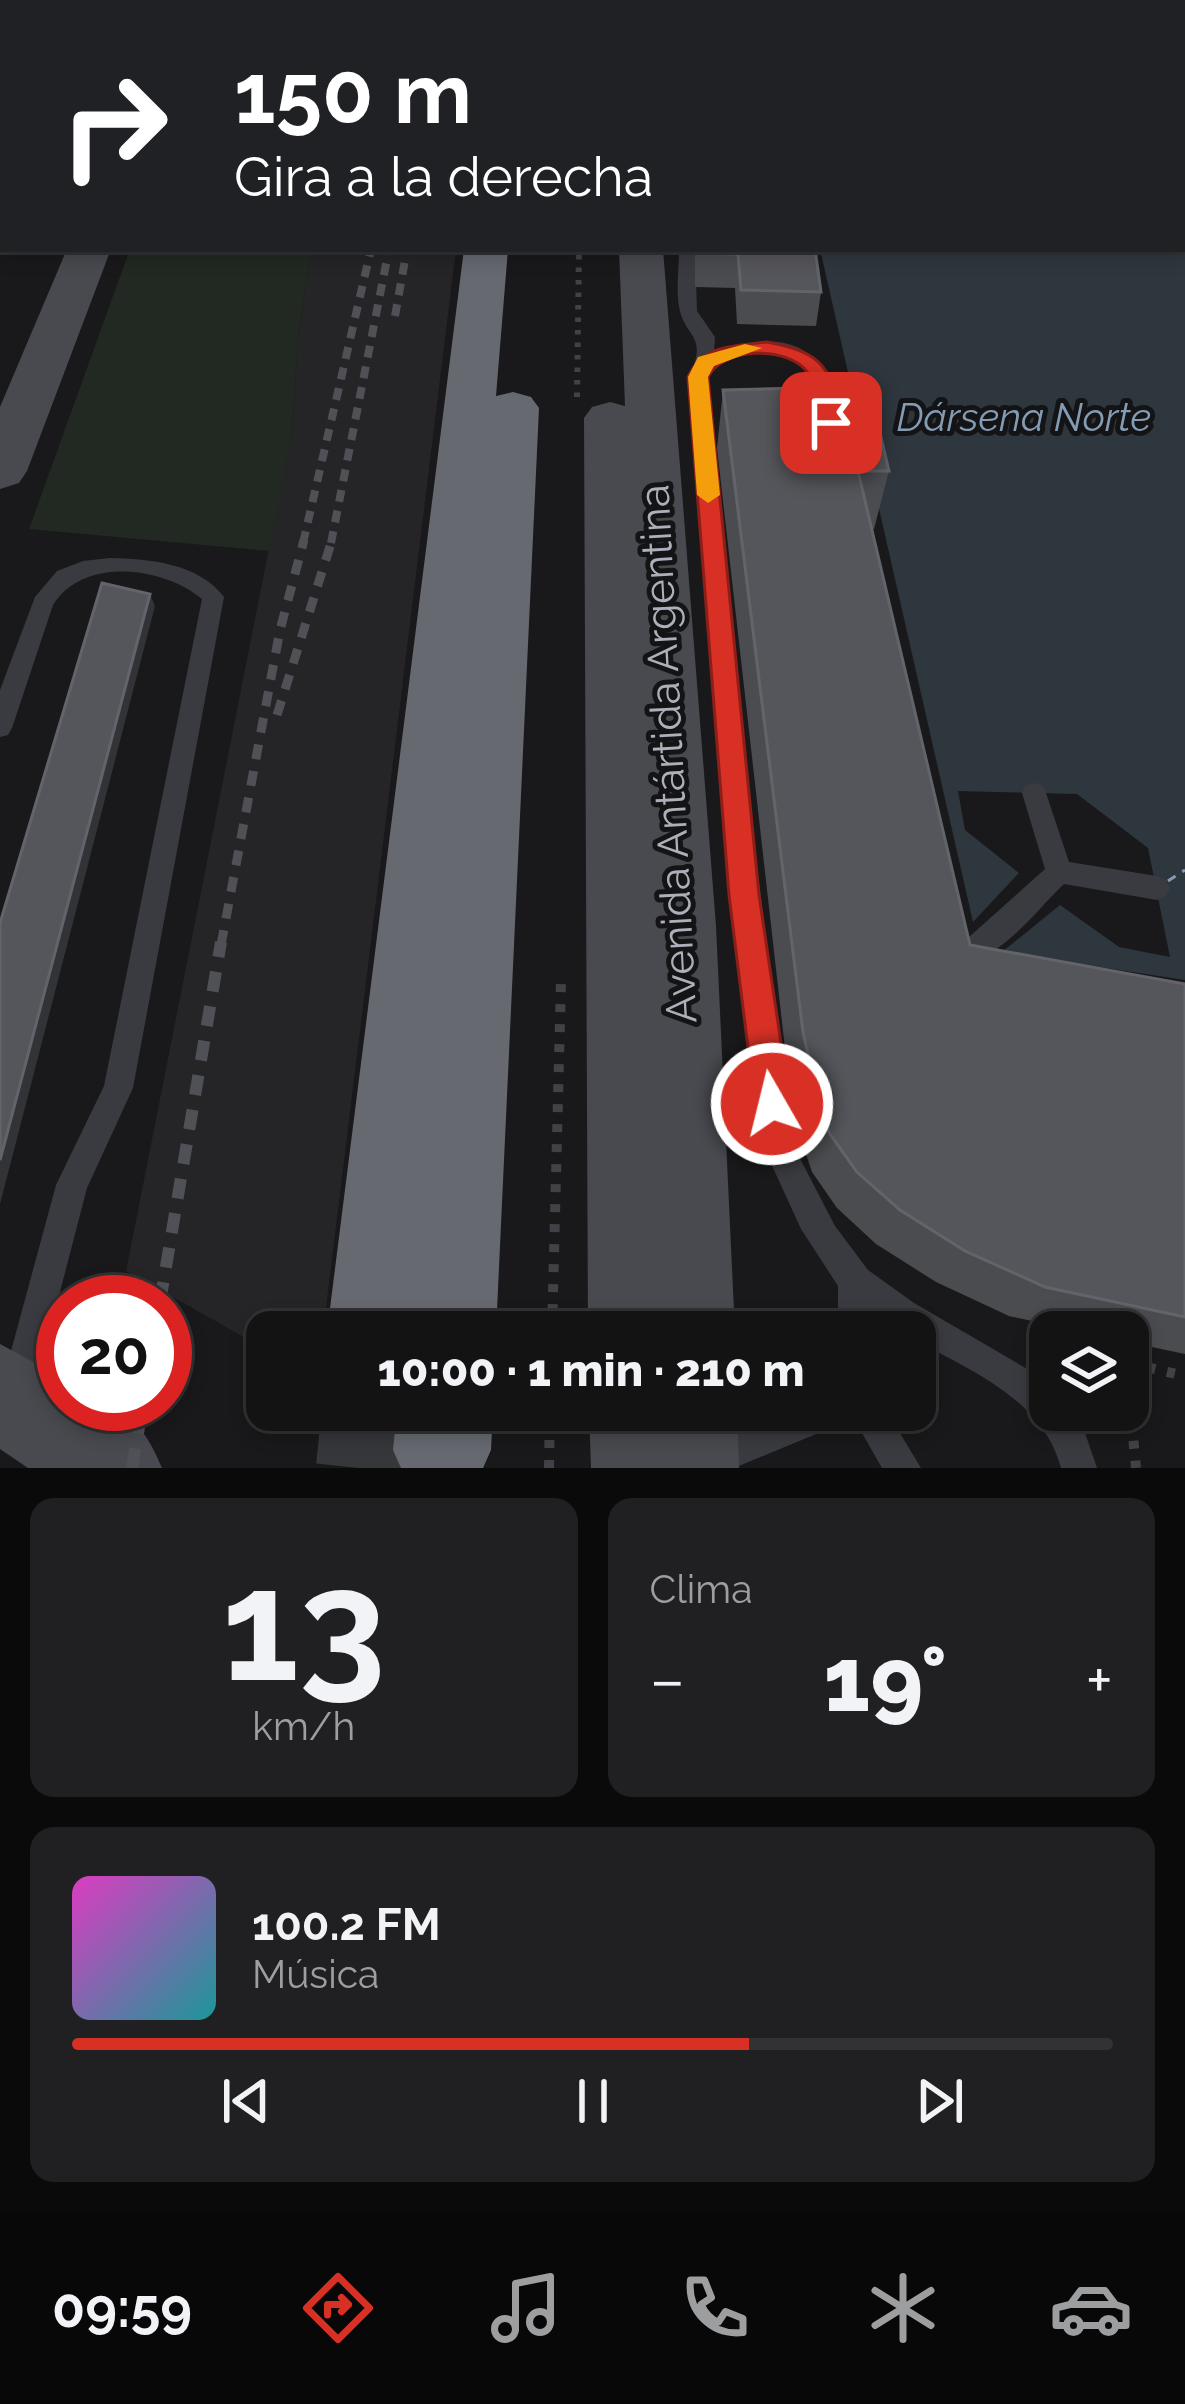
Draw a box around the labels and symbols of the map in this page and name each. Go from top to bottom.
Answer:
pin [780,372,882,474]
water label: Dársena Norte [897,394,1151,440]
street label: Avenida Antártida Argentina [629,483,707,1025]
position arrow [709,1041,835,1167]
speed limit sign: 20 [36,1275,192,1431]

